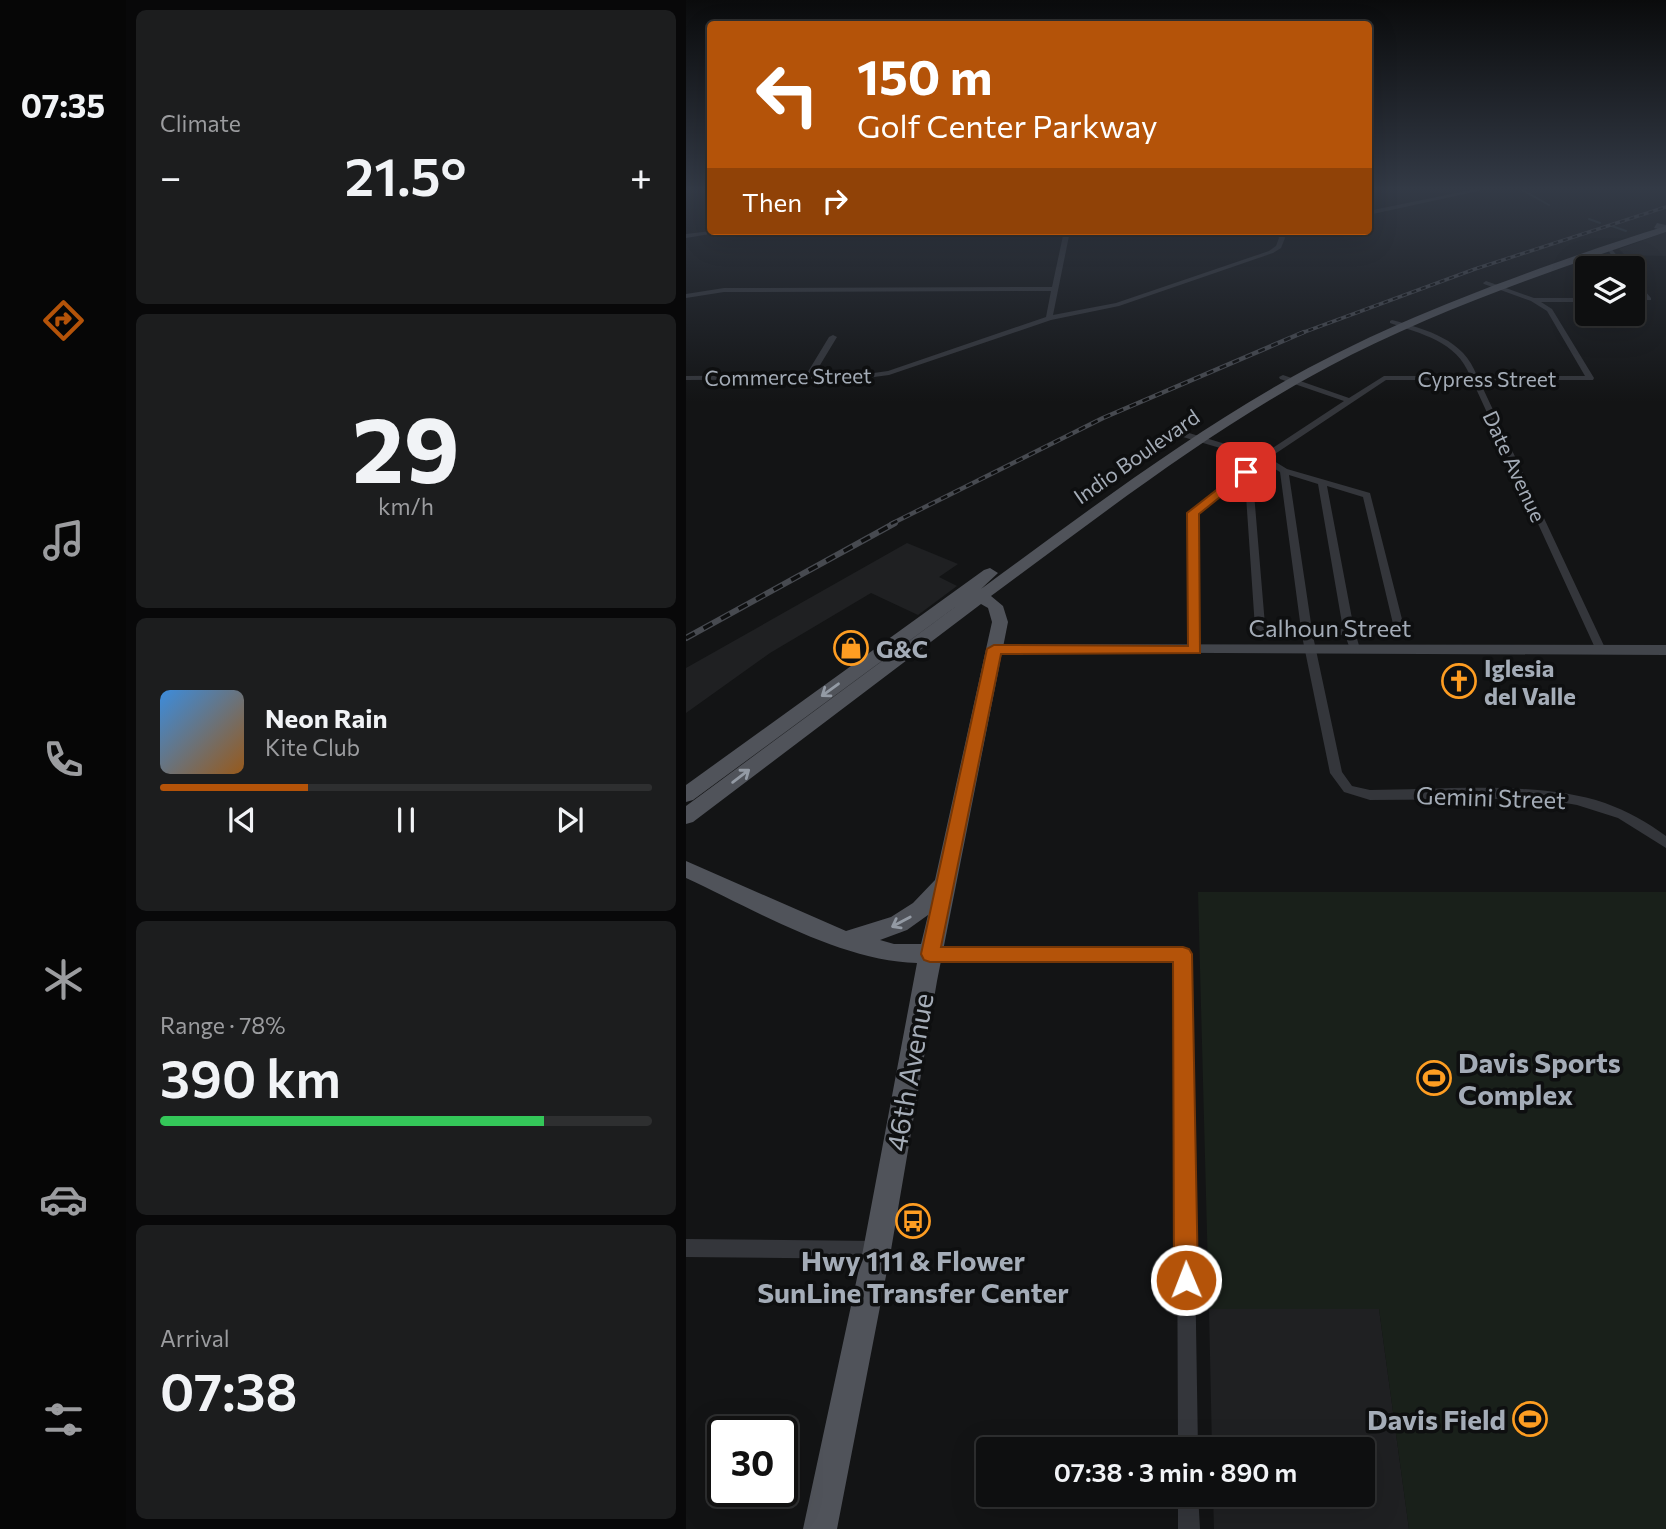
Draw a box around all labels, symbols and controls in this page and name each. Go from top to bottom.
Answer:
text: 150 m [857,45,992,105]
icon: left [742,49,833,140]
text: 07:35 [21,85,105,125]
text: Golf Center Parkway [857,105,1157,145]
text: Climate [160,109,241,137]
text: 21.5° [345,143,466,207]
text: − [160,152,182,199]
text: + [630,152,652,199]
icon: right [816,182,854,220]
text: Then [742,186,802,217]
map controls [1575,256,1645,326]
button: layers [1575,256,1645,326]
icon: directions [39,296,88,345]
street label: Commerce Street [704,362,872,390]
street label: Cypress Street [1418,366,1556,391]
text: 29 [352,390,460,502]
street label: Indio Boulevard [1068,403,1204,509]
street label: Date Avenue [1478,406,1552,526]
pin [1216,442,1276,502]
icon: arrive [1227,453,1265,491]
text: km/h [378,492,434,520]
icon: music [39,516,88,565]
street label: Calhoun Street [1249,613,1412,642]
shop icon: G&C [832,629,870,667]
place label: G&C [876,634,928,663]
place label: Iglesia del Valle [1484,653,1576,710]
church icon: Iglesia del Valle [1440,662,1478,700]
one-way arrow [821,682,840,697]
text: Neon Rain [265,702,388,733]
text: Kite Club [265,733,360,761]
icon: phone [39,735,88,784]
one-way arrow [731,768,749,783]
street label: Gemini Street [1416,780,1566,814]
icon: previous [223,801,261,839]
icon: pause [387,801,425,839]
icon: next [551,801,589,839]
one-way arrow [891,915,912,929]
icon: climate [39,955,88,1004]
street label: 46th Avenue [878,990,940,1154]
text: Range · 78% [160,1011,285,1039]
text: 390 km [160,1045,341,1109]
place label: Davis Sports Complex [1458,1045,1621,1111]
sports icon: Davis Sports Complex [1415,1059,1453,1097]
icon: car [39,1175,88,1224]
bus stop icon: Hwy 111 & Flower SunLine Transfer Center [894,1202,932,1240]
place label: Hwy 111 & Flower SunLine Transfer Center [757,1243,1069,1309]
position arrow [1149,1243,1223,1317]
text: Arrival [160,1324,230,1352]
text: 07:38 [160,1358,297,1422]
icon: filters [39,1395,88,1444]
sports icon: Davis Field [1511,1400,1549,1438]
place label: Davis Field [1367,1402,1506,1436]
speed limit sign: 30 [707,1416,798,1507]
text: 07:38 · 3 min · 890 m [1054,1456,1297,1487]

